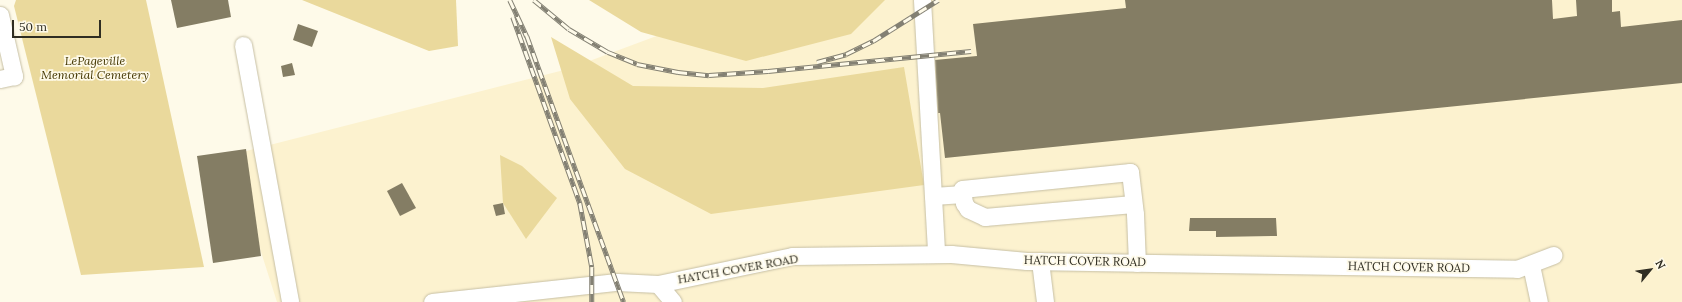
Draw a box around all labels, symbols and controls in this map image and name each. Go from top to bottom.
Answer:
scale bar [14,12,103,38]
text: 50 m [19,19,47,34]
park label: LePageville Memorial Cemetery [41,54,149,82]
north arrow [1630,250,1670,290]
street label: HATCH COVER ROAD [677,251,799,287]
street label: HATCH COVER ROAD [1024,253,1146,269]
text: N [1652,257,1669,271]
street label: HATCH COVER ROAD [1348,259,1470,275]

